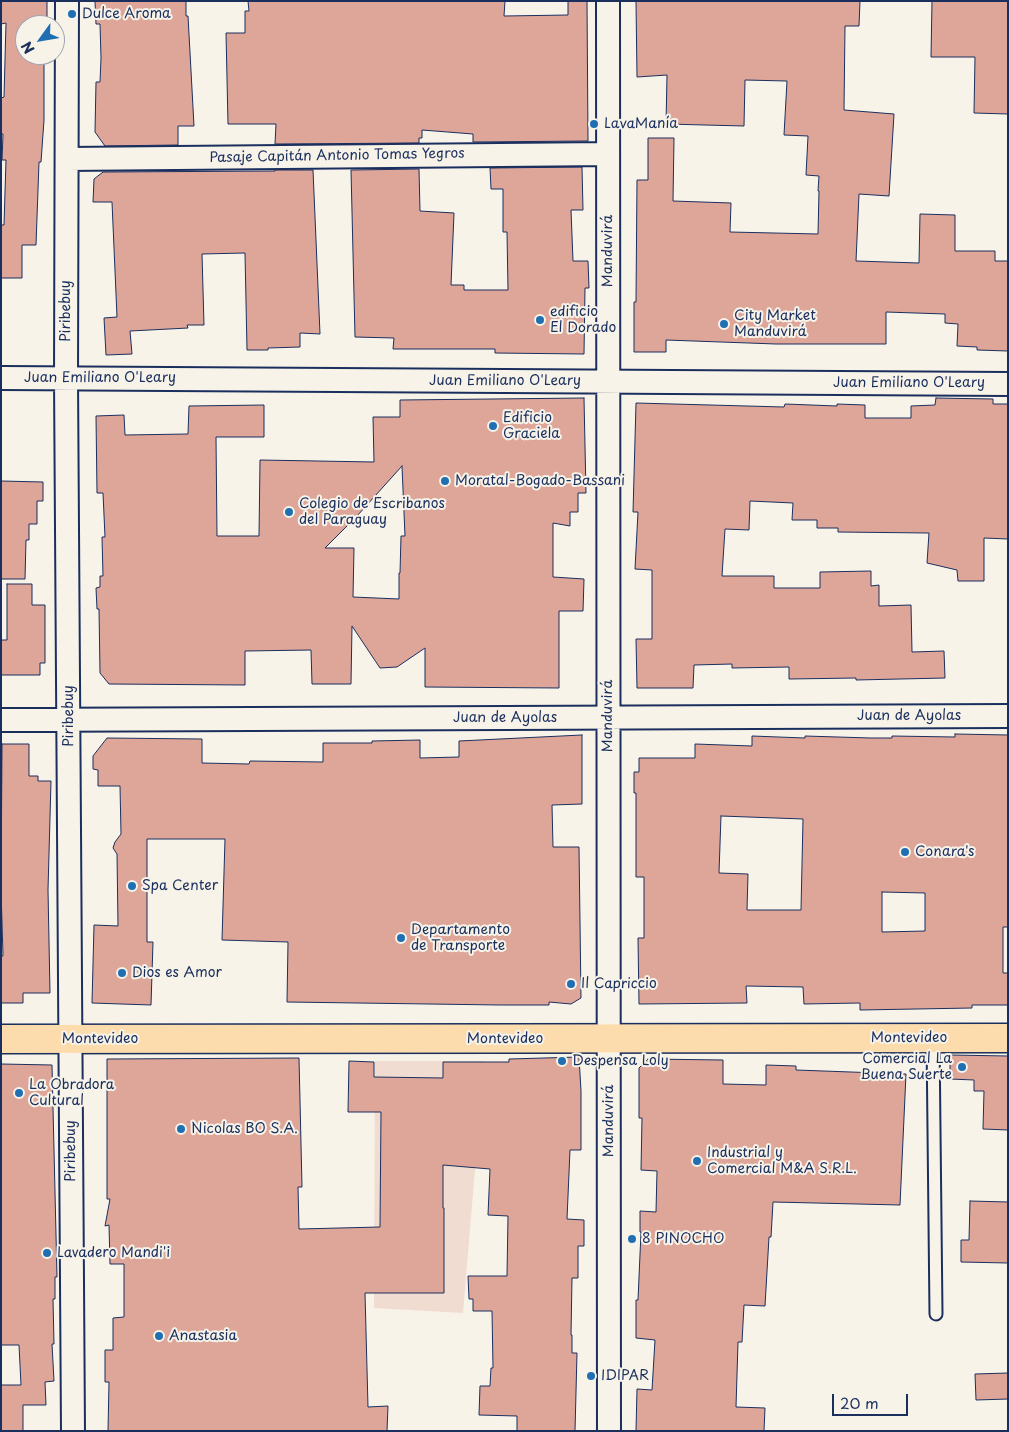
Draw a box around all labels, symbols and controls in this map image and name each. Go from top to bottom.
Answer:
place label: Dulce Aroma [82,6,171,22]
marker: Dulce Aroma [66,8,78,20]
north arrow [15,15,65,65]
text: N [16,37,40,58]
place label: LavaManía [604,116,678,132]
marker: LavaManía [588,118,600,130]
street label: Pasaje Capitán Antonio Tomas Yegros [209,145,465,167]
street label: Manduvirá [600,215,616,287]
street label: Piribebuy [58,280,74,342]
place label: edificio El Dorado [550,304,616,336]
place label: City Market Manduvirá [734,308,816,341]
marker: edificio El Dorado [534,314,546,326]
marker: City Market Manduvirá [718,318,730,330]
street label: Juan Emiliano O'Leary [24,370,176,386]
street label: Juan Emiliano O'Leary [429,373,581,389]
street label: Juan Emiliano O'Leary [833,375,985,391]
place label: Edificio Graciela [503,410,560,442]
marker: Edificio Graciela [487,420,499,432]
place label: Moratal-Bogado-Bassani [455,473,625,489]
marker: Moratal-Bogado-Bassani [439,475,451,487]
place label: Colegio de Escribanos del Paraguay [299,496,445,528]
marker: Colegio de Escribanos del Paraguay [283,506,295,518]
street label: Manduvirá [600,680,616,752]
street label: Piribebuy [61,685,77,747]
street label: Juan de Ayolas [857,708,961,724]
street label: Juan de Ayolas [453,710,557,726]
place label: Conara's [915,844,974,860]
marker: Conara's [899,846,911,858]
place label: Spa Center [142,878,218,894]
marker: Spa Center [126,880,138,892]
place label: Departamento de Transporte [411,922,510,954]
marker: Departamento de Transporte [395,932,407,944]
place label: Dios es Amor [132,965,222,981]
marker: Dios es Amor [116,967,128,979]
place label: Il Capriccio [581,976,657,992]
marker: Il Capriccio [565,978,577,990]
street label: Montevideo [871,1030,947,1046]
street label: Montevideo [62,1031,138,1047]
street label: Montevideo [467,1031,543,1047]
place label: Comercial La Buena Suerte [860,1051,952,1084]
place label: Despensa Loly [572,1053,669,1069]
marker: Despensa Loly [556,1055,568,1067]
marker: Comercial La Buena Suerte [956,1061,968,1073]
place label: La Obradora Cultural [29,1077,114,1110]
street label: Manduvirá [601,1085,617,1157]
marker: La Obradora Cultural [13,1087,25,1099]
street label: Piribebuy [63,1120,79,1182]
place label: Nicolas BO S.A. [191,1121,298,1137]
marker: Nicolas BO S.A. [175,1123,187,1135]
place label: Industrial y Comercial M&A S.R.L. [707,1145,857,1178]
marker: Industrial y Comercial M&A S.R.L. [691,1155,703,1167]
place label: 8 PINOCHO [642,1231,724,1247]
marker: 8 PINOCHO [626,1233,638,1245]
place label: Lavadero Mandi'i [57,1245,170,1261]
marker: Lavadero Mandi'i [41,1247,53,1259]
place label: Anastasia [169,1328,237,1344]
marker: Anastasia [153,1330,165,1342]
place label: IDIPAR [601,1368,649,1384]
marker: IDIPAR [585,1370,597,1382]
scale bar [834,1384,910,1416]
text: 20 m [840,1391,879,1414]

